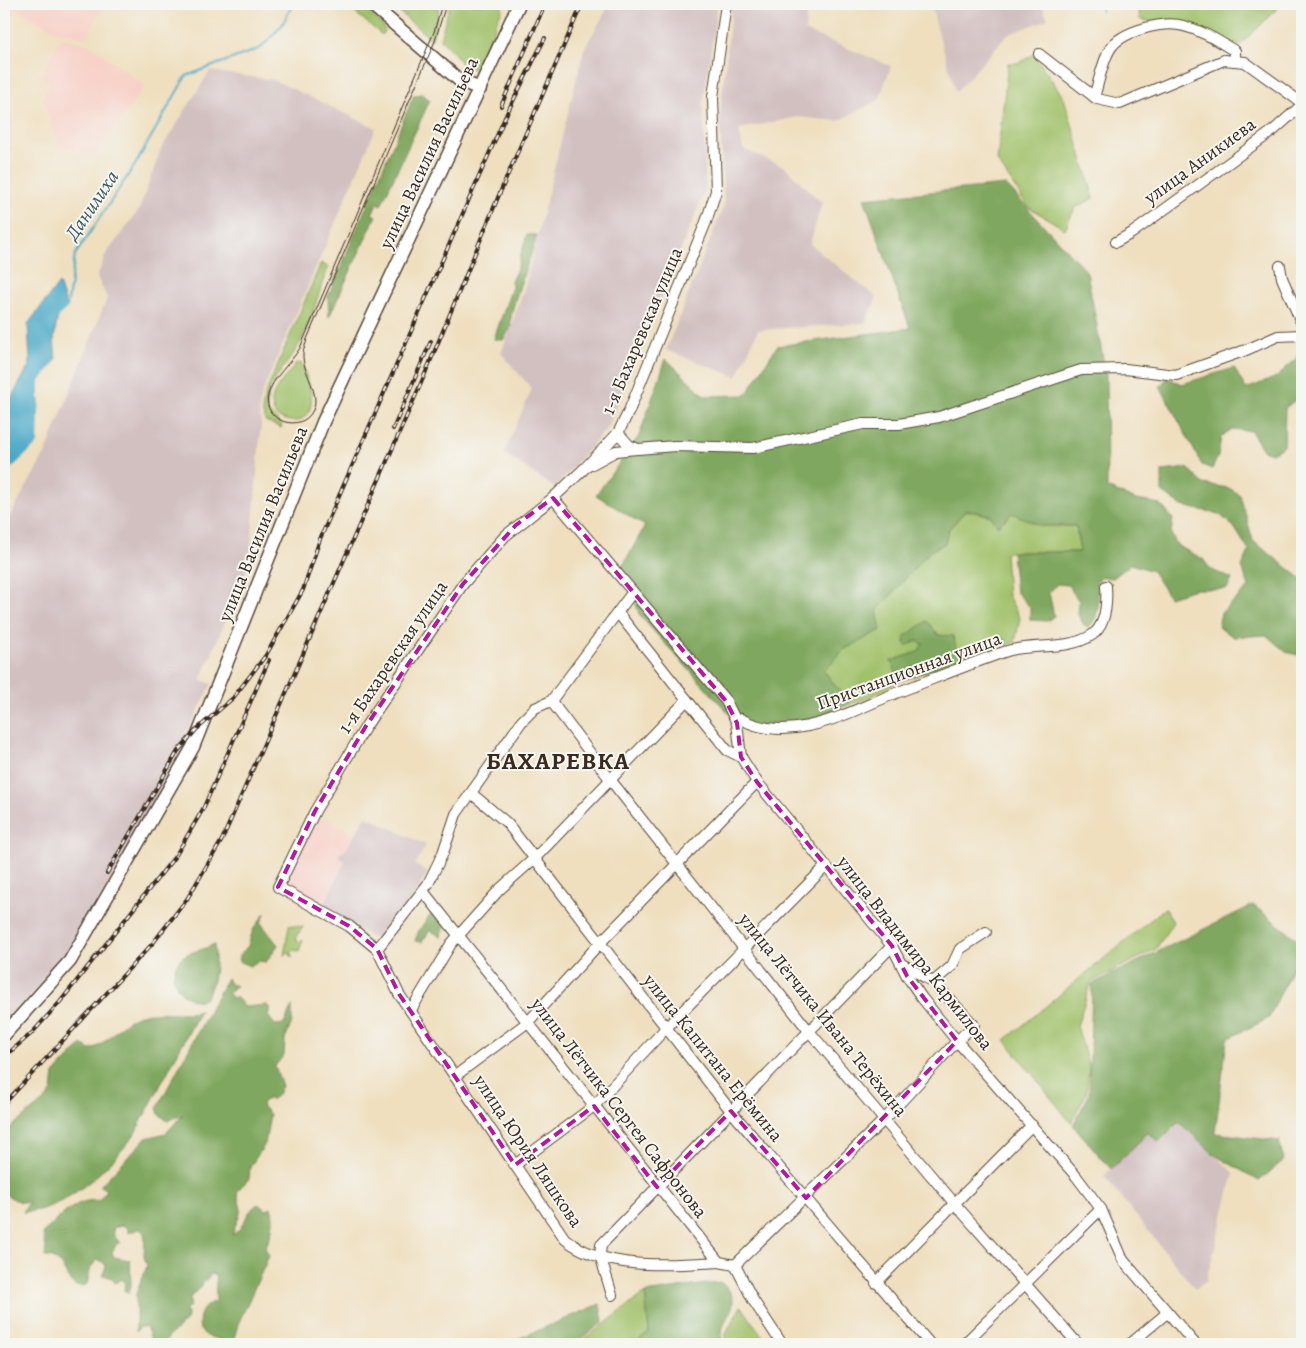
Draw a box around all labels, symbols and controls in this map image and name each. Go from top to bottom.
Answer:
street label: улица Василия Васильева [373,53,485,254]
street label: улица Аникиева [1138,111,1261,211]
water label: Данилиха [58,165,125,247]
street label: 1-я Бахаревская улица [595,243,689,419]
street label: улица Василия Васильева [211,422,314,627]
street label: 1-я Бахаревская улица [332,575,454,739]
street label: Пристанционная улица [813,625,1005,717]
district label: БАХАРЕВКА [486,745,630,777]
street label: улица Владимира Кармилова [830,850,999,1056]
street label: улица Лётчика Ивана Терёхина [732,907,914,1123]
street label: улица Капитана Ерёмина [636,968,789,1148]
street label: улица Лётчика Сергея Сафронова [524,992,713,1224]
street label: улица Юрия Ляшкова [467,1069,589,1233]

